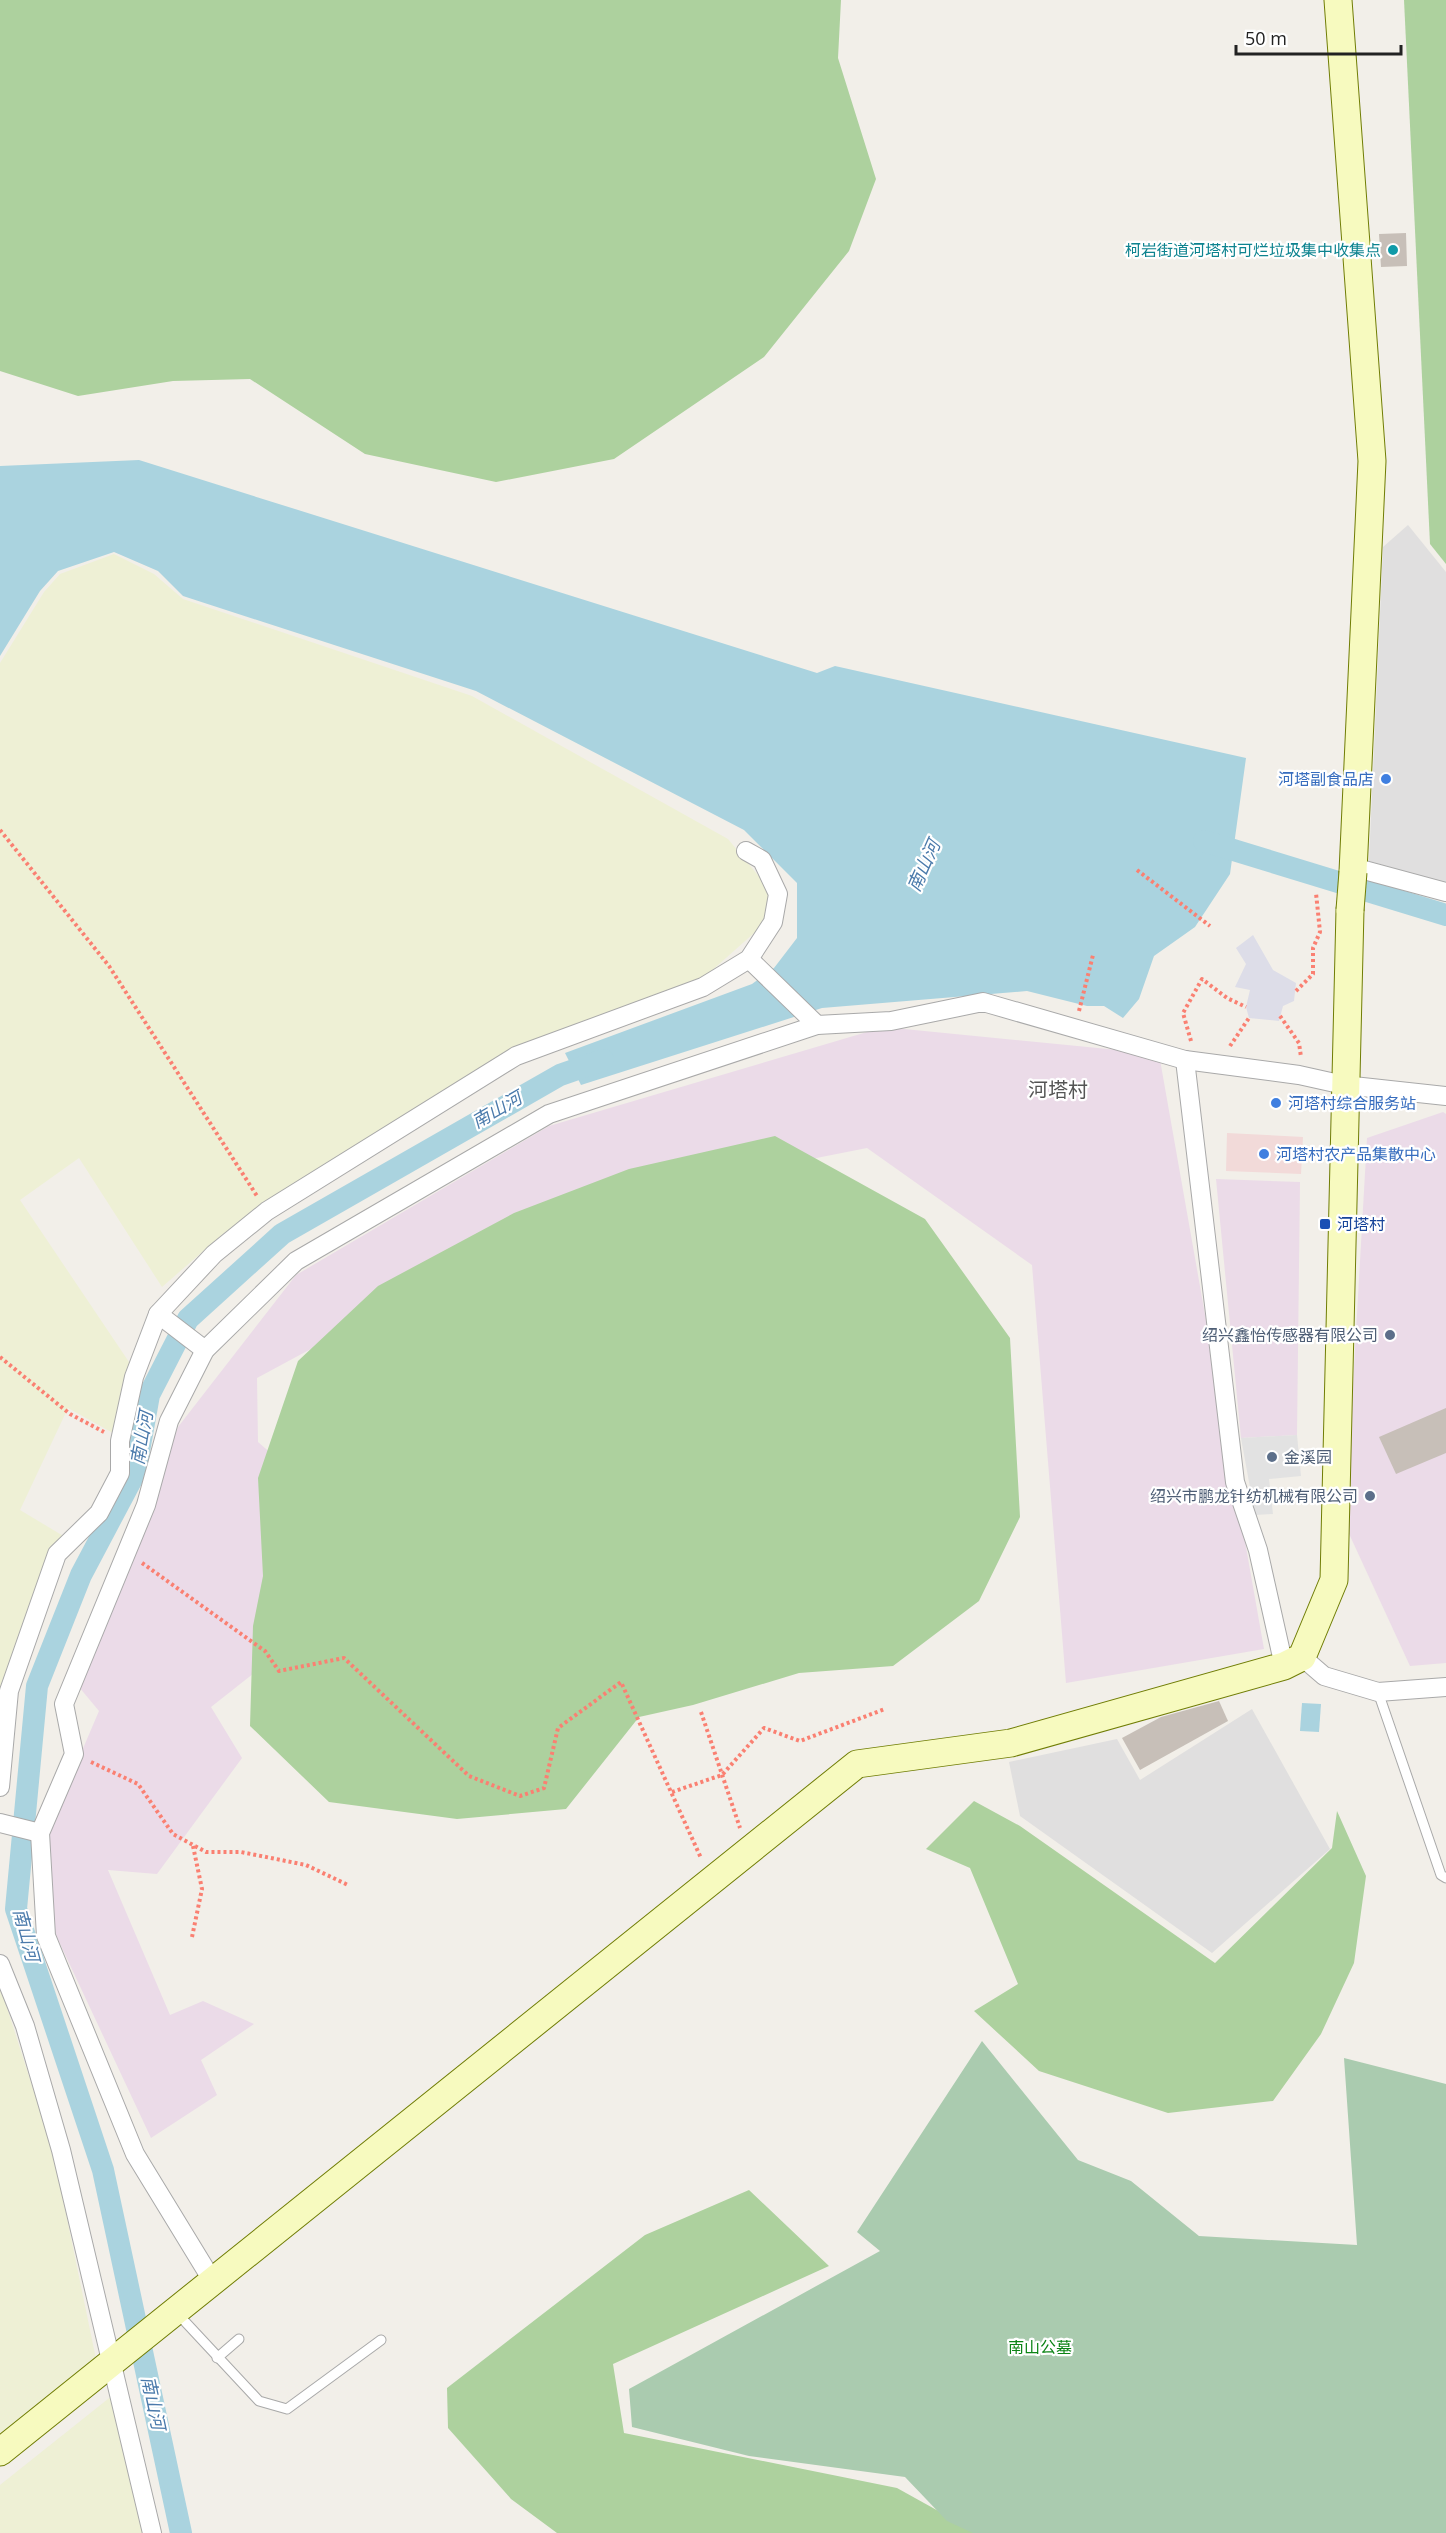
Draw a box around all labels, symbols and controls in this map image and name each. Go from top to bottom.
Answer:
scale bar [1236,18,1401,56]
text: 50 m [1245,26,1287,50]
place label: 柯岩街道河塔村可烂垃圾集中收集点 [1125,239,1381,261]
marker: 柯岩街道河塔村可烂垃圾集中收集点 [1386,243,1400,257]
place label: 河塔副食品店 [1278,768,1374,790]
marker: 河塔副食品店 [1379,772,1393,786]
water label: 南山河 [901,833,946,895]
district label: 河塔村 [1028,1076,1088,1103]
water label: 南山河 [467,1084,528,1133]
place label: 河塔村综合服务站 [1288,1092,1416,1114]
marker: 河塔村综合服务站 [1269,1096,1283,1110]
place label: 河塔村农产品集散中心 [1276,1143,1436,1165]
marker: 河塔村农产品集散中心 [1257,1147,1271,1161]
place label: 河塔村 [1337,1213,1385,1235]
marker: 河塔村 [1318,1217,1332,1231]
place label: 绍兴鑫怡传感器有限公司 [1202,1324,1378,1346]
marker: 绍兴鑫怡传感器有限公司 [1383,1328,1397,1342]
water label: 南山河 [125,1406,158,1466]
place label: 金溪园 [1284,1446,1332,1468]
marker: 金溪园 [1265,1450,1279,1464]
place label: 绍兴市鹏龙针纺机械有限公司 [1150,1485,1358,1507]
marker: 绍兴市鹏龙针纺机械有限公司 [1363,1489,1377,1503]
water label: 南山河 [8,1906,46,1967]
park label: 南山公墓 [1008,2336,1072,2358]
water label: 南山河 [137,2374,172,2435]

